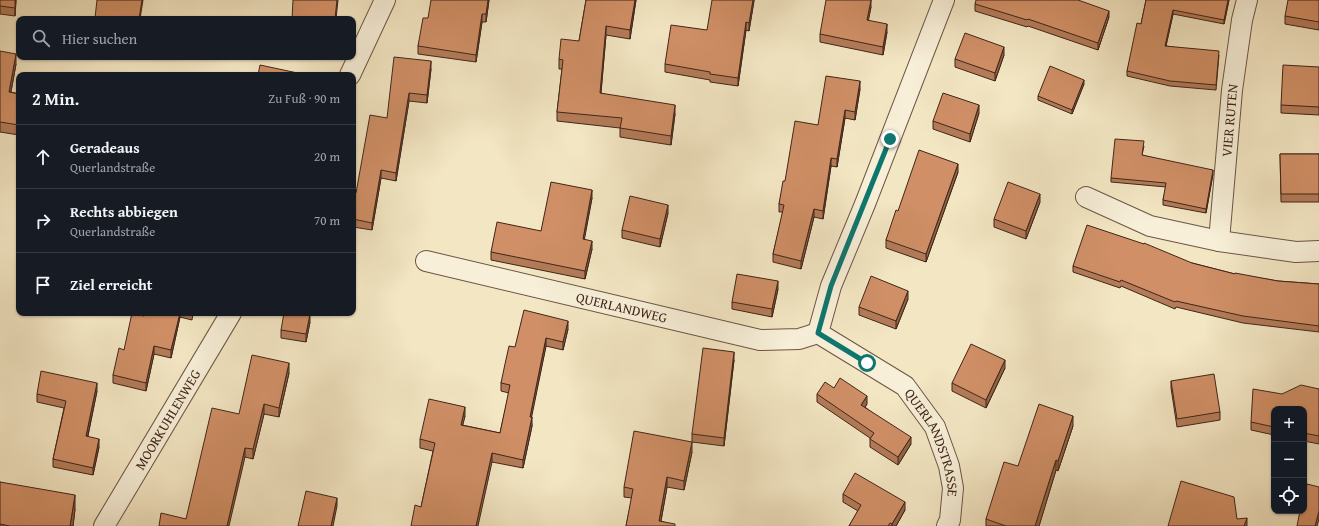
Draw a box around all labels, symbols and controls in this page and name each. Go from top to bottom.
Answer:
search box [16,16,356,60]
icon: search [30,27,52,49]
text: Hier suchen [62,28,137,49]
street label: VIER RUTEN [1216,83,1243,158]
text: 2 Min. [32,86,79,111]
text: Zu Fuß · 90 m [268,89,340,108]
route end [881,130,899,148]
text: Geradeaus [70,137,140,158]
icon: ahead [32,146,54,168]
text: 20 m [314,147,340,166]
text: Querlandstraße [70,158,155,177]
text: Rechts abbiegen [70,201,178,222]
icon: right [32,210,54,232]
text: 70 m [314,211,340,230]
text: Querlandstraße [70,222,155,241]
icon: arrive [32,274,54,296]
text: Ziel erreicht [70,274,152,295]
street label: QUERLANDWEG [574,287,669,328]
route start [858,354,876,372]
street label: MOORKUHLENWEG [130,366,205,473]
street label: QUERLANDSTRASSE [900,384,963,497]
map controls [1271,406,1307,514]
button: + [1271,406,1307,442]
button: − [1271,442,1307,478]
button: locate [1271,478,1307,514]

